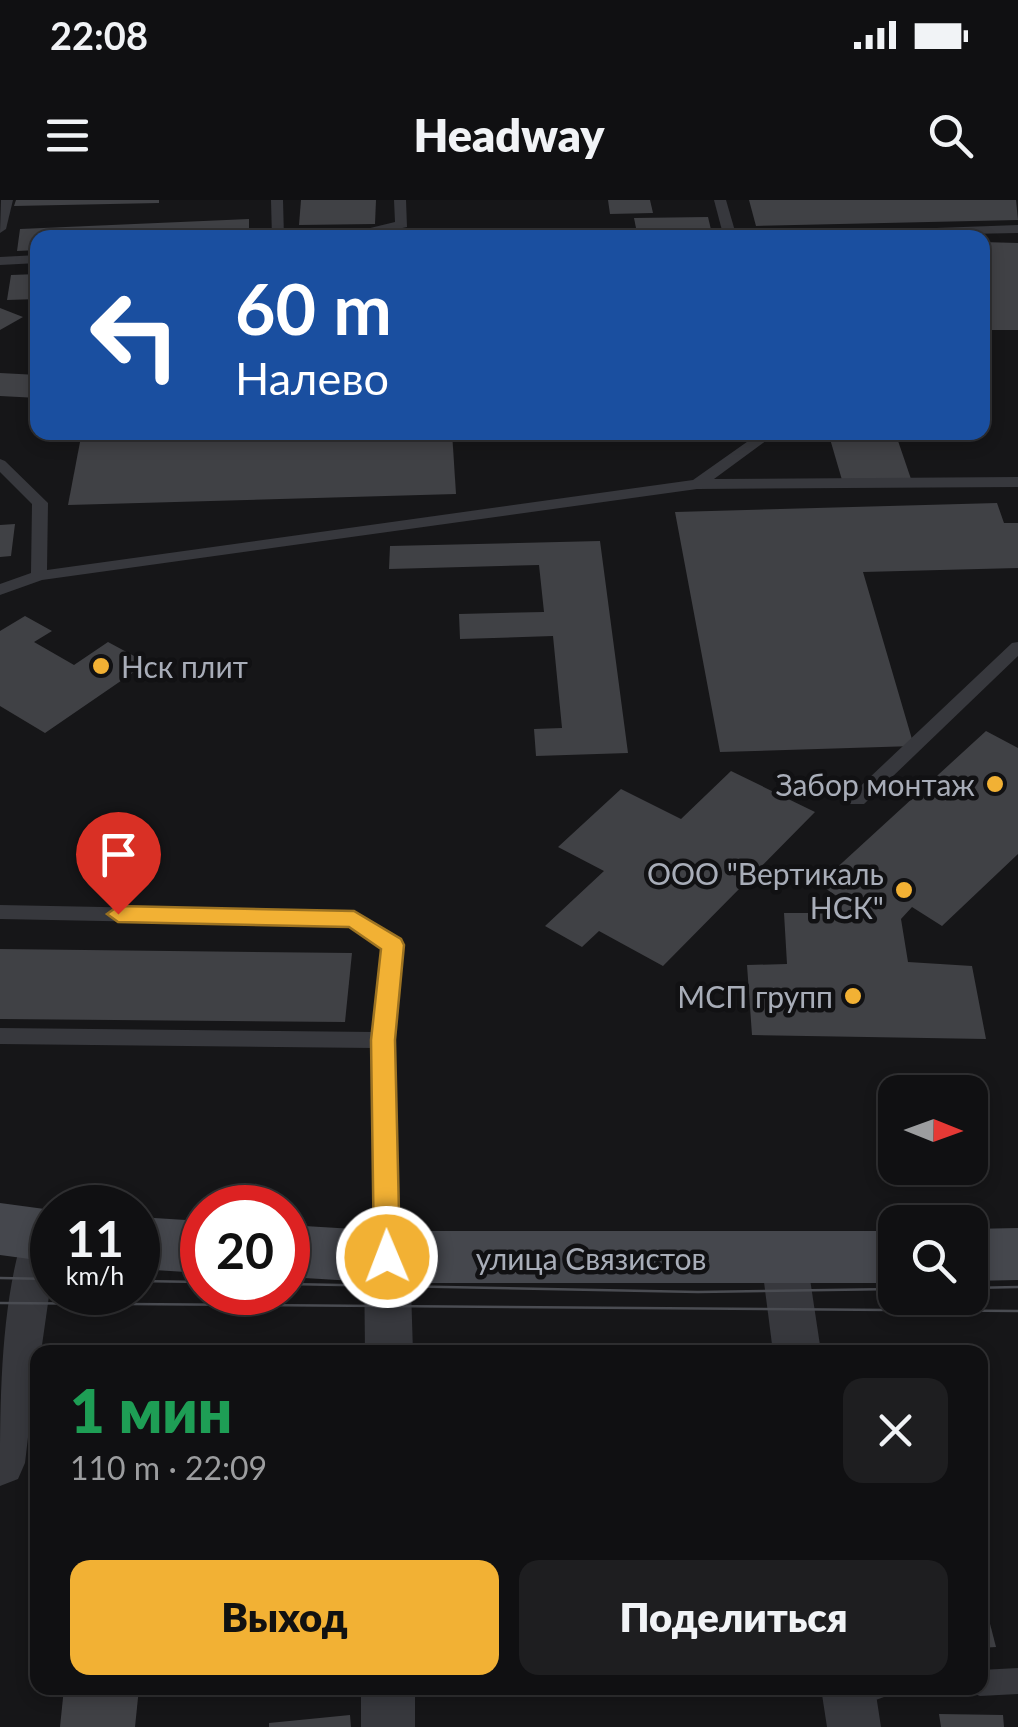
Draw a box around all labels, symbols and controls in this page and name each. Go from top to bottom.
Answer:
text: 22:08 [50,12,148,58]
icon: menu [40,108,95,163]
text: Headway [414,108,604,162]
icon: search [923,108,978,163]
text: 60 m [235,266,392,350]
icon: left [70,270,200,400]
text: Налево [235,351,389,405]
place label: Нск плит [121,648,248,684]
marker: Нск плит [90,655,112,677]
place label: Забор монтаж [775,766,975,802]
marker: Забор монтаж [984,773,1006,795]
pin [76,812,161,915]
icon: arrive [91,827,146,882]
place label: ООО "Вертикаль НСК" [647,855,884,925]
marker: ООО "Вертикаль НСК" [893,879,915,901]
place label: МСП групп [677,978,833,1014]
marker: МСП групп [842,985,864,1007]
north arrow [878,1075,988,1185]
map controls [878,1075,988,1315]
speed limit sign: 20 [180,1185,310,1315]
position arrow [335,1205,439,1309]
button: search [878,1205,988,1315]
text: 11 [66,1208,124,1268]
street label: улица Связистов [476,1240,706,1276]
text: km/h [66,1260,124,1290]
text: 1 мин [70,1374,232,1446]
button: close [843,1378,948,1483]
text: 110 m · 22:09 [70,1448,267,1487]
button: Выход [70,1560,499,1675]
button: Поделиться [519,1560,948,1675]

